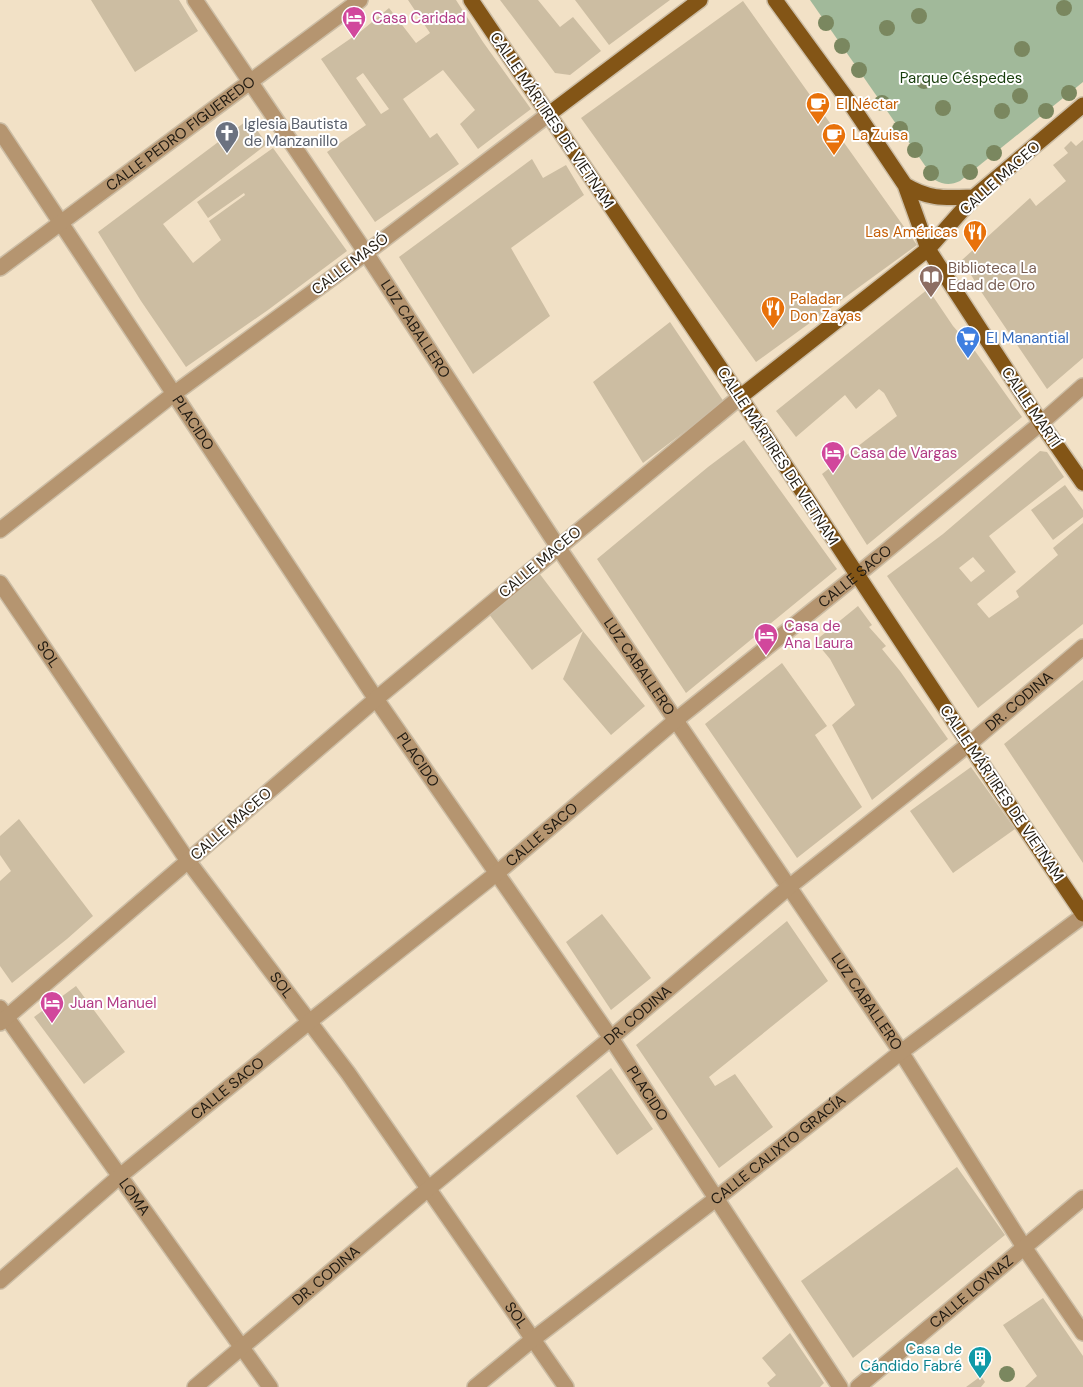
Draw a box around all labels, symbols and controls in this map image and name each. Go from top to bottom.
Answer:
hotel icon: Casa Caridad [341,5,367,39]
place label: Casa Caridad [372,8,466,28]
street label: CALLE MÁRTIRES DE VIETNAM [485,28,619,212]
park label: Parque Céspedes [900,68,1022,88]
street label: CALLE PEDRO FIGUEREDO [102,71,259,196]
cafe icon: El Néctar [805,91,831,125]
place label: El Néctar [836,94,899,114]
place label: Iglesia Bautista de Manzanillo [244,114,348,151]
church icon: Iglesia Bautista de Manzanillo [214,120,240,154]
cafe icon: La Zuisa [821,122,847,156]
place label: La Zuisa [852,125,908,145]
street label: CALLE MACEO [956,137,1044,219]
restaurant icon: Las Américas [962,219,988,253]
place label: Las Américas [865,222,958,242]
street label: CALLE MASÓ [307,228,393,300]
place label: Biblioteca La Edad de Oro [948,258,1037,295]
library icon: Biblioteca La Edad de Oro [918,264,944,298]
street label: LUZ CABALLERO [376,276,455,382]
place label: Paladar Don Zayas [790,289,861,326]
restaurant icon: Paladar Don Zayas [760,295,786,329]
supermarket icon: El Manantial [955,325,981,359]
place label: El Manantial [986,328,1069,348]
street label: CALLE MÁRTIRES DE VIETNAM [713,363,843,549]
street label: CALLE MARTÍ [997,363,1065,451]
street label: PLACIDO [168,391,219,454]
hotel icon: Casa de Vargas [820,440,846,474]
place label: Casa de Vargas [850,443,957,463]
street label: CALLE MACEO [495,522,585,602]
street label: CALLE SACO [814,540,896,612]
street label: LUZ CABALLERO [599,614,679,719]
place label: Casa de Ana Laura [784,616,853,653]
hotel icon: Casa de Ana Laura [753,622,779,656]
street label: SOL [32,637,64,672]
street label: DR. CODINA [981,667,1057,736]
street label: CALLE MÁRTIRES DE VIETNAM [935,701,1069,885]
street label: PLACIDO [392,728,444,791]
street label: CALLE MACEO [186,783,276,865]
street label: CALLE SACO [501,798,582,871]
street label: LUZ CABALLERO [827,949,907,1054]
street label: SOL [265,968,298,1002]
street label: DR. CODINA [600,981,676,1050]
hotel icon: Juan Manuel [39,990,65,1024]
place label: Juan Manuel [70,993,157,1013]
street label: CALLE SACO [186,1053,268,1124]
street label: PLACIDO [622,1062,673,1125]
street label: CALLE CALIXTO GRACÍA [706,1090,850,1209]
street label: LOMA [115,1174,155,1220]
street label: DR. CODINA [288,1241,364,1310]
street label: CALLE LOYNAZ [925,1251,1017,1333]
street label: SOL [500,1298,532,1333]
place label: Casa de Cándido Fabré [860,1339,962,1376]
building icon: Casa de Cándido Fabré [967,1345,993,1379]

